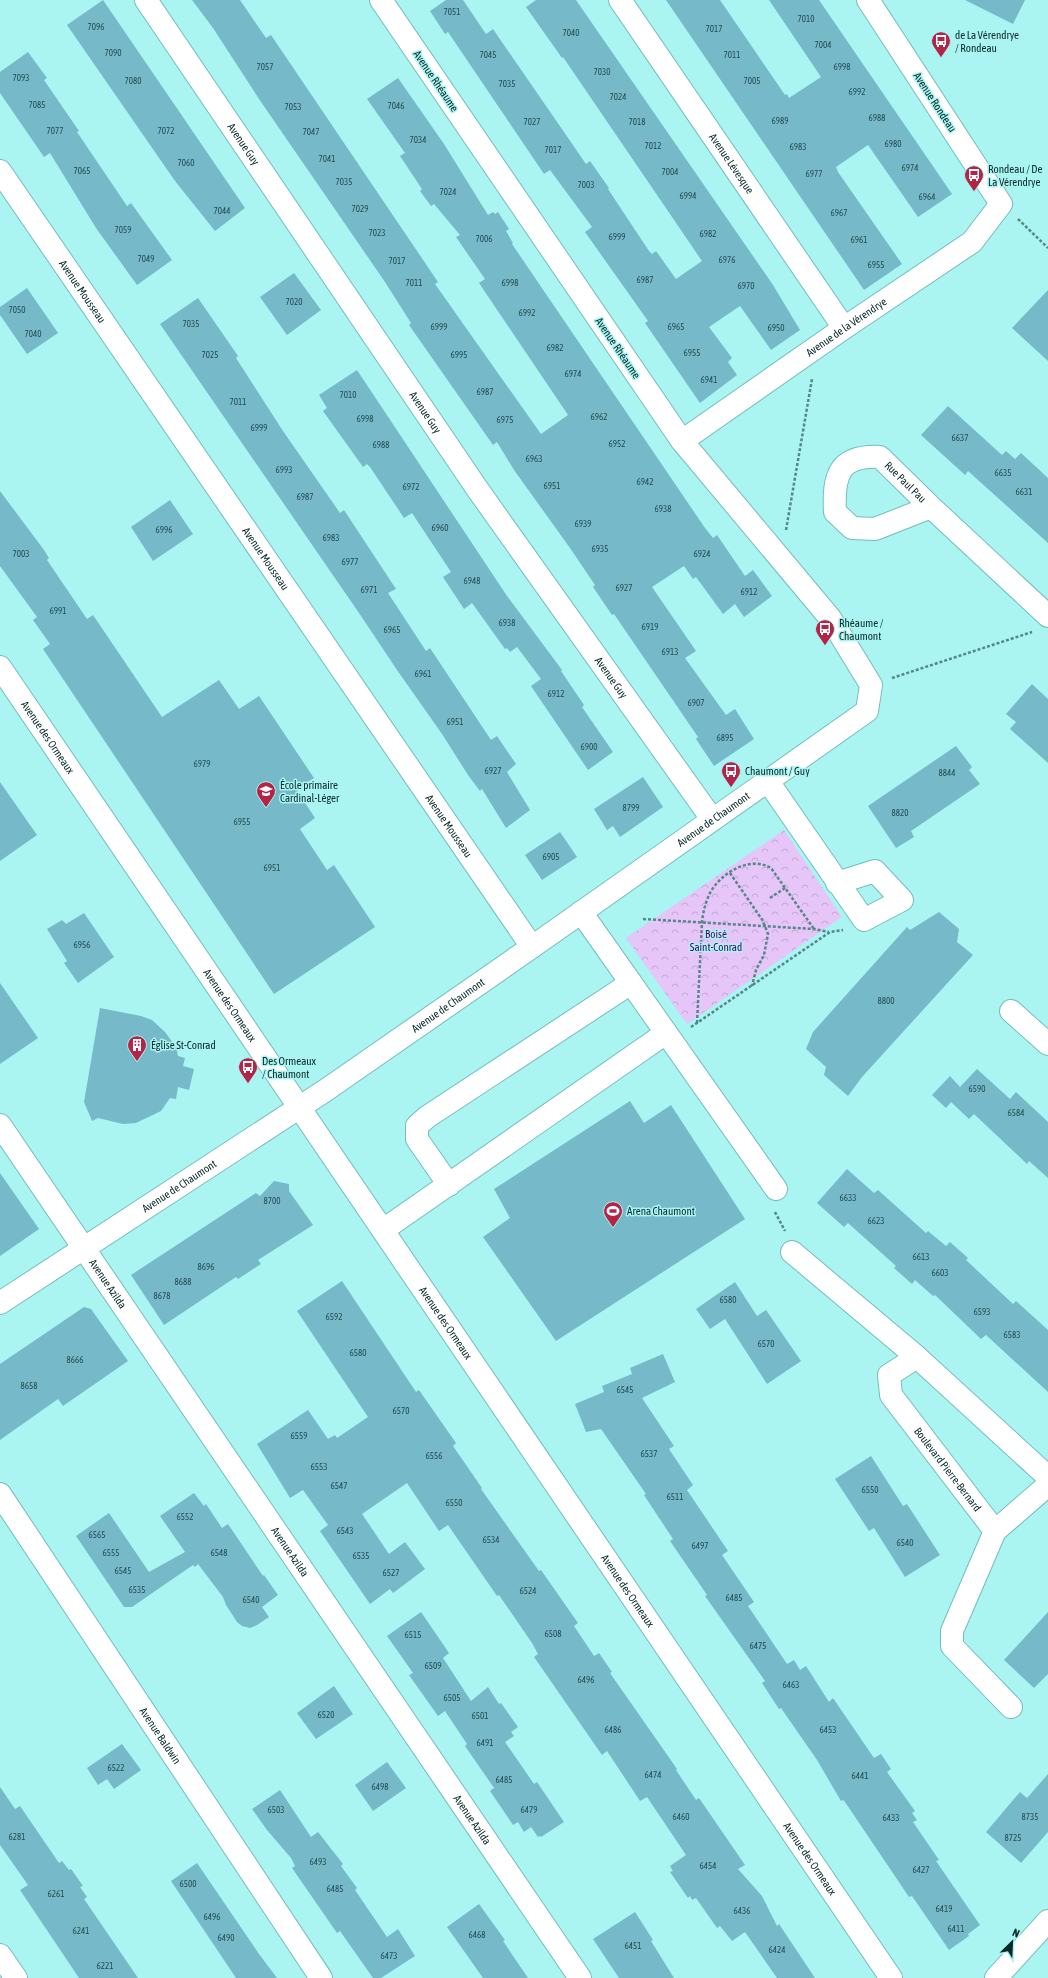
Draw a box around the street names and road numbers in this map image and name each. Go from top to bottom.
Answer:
street label: Avenue Rhéaume [411,48,461,114]
street label: Avenue Rondeau [911,70,959,134]
street label: Avenue Guy [225,121,262,168]
street label: Avenue Lévesque [707,131,756,196]
street label: Avenue Mousseau [57,258,108,325]
street label: Avenue de la Vérendrye [804,295,889,359]
street label: Avenue Rhéaume [593,315,643,381]
street label: Avenue Guy [407,389,444,436]
street label: Rue Paul Pau [882,459,929,505]
street label: Avenue Mousseau [240,525,291,592]
street label: Avenue Guy [593,655,630,701]
street label: Avenue des Ormeaux [19,699,77,776]
street label: Avenue de Chaumont [675,790,752,849]
street label: Avenue Mousseau [423,792,475,859]
street label: Avenue des Ormeaux [201,967,259,1044]
street label: Avenue de Chaumont [409,976,487,1035]
street label: Avenue de Chaumont [140,1157,218,1215]
street label: Avenue Azilda [87,1257,129,1311]
street label: Avenue des Ormeaux [417,1284,475,1362]
street label: Boulevard Pierre-Bernard [912,1425,984,1514]
street label: Avenue Azilda [269,1525,311,1579]
street label: Avenue des Ormeaux [599,1552,657,1630]
street label: Avenue Baldwin [137,1705,183,1766]
street label: Avenue Azilda [451,1793,493,1847]
street label: Avenue des Ormeaux [781,1820,839,1898]

